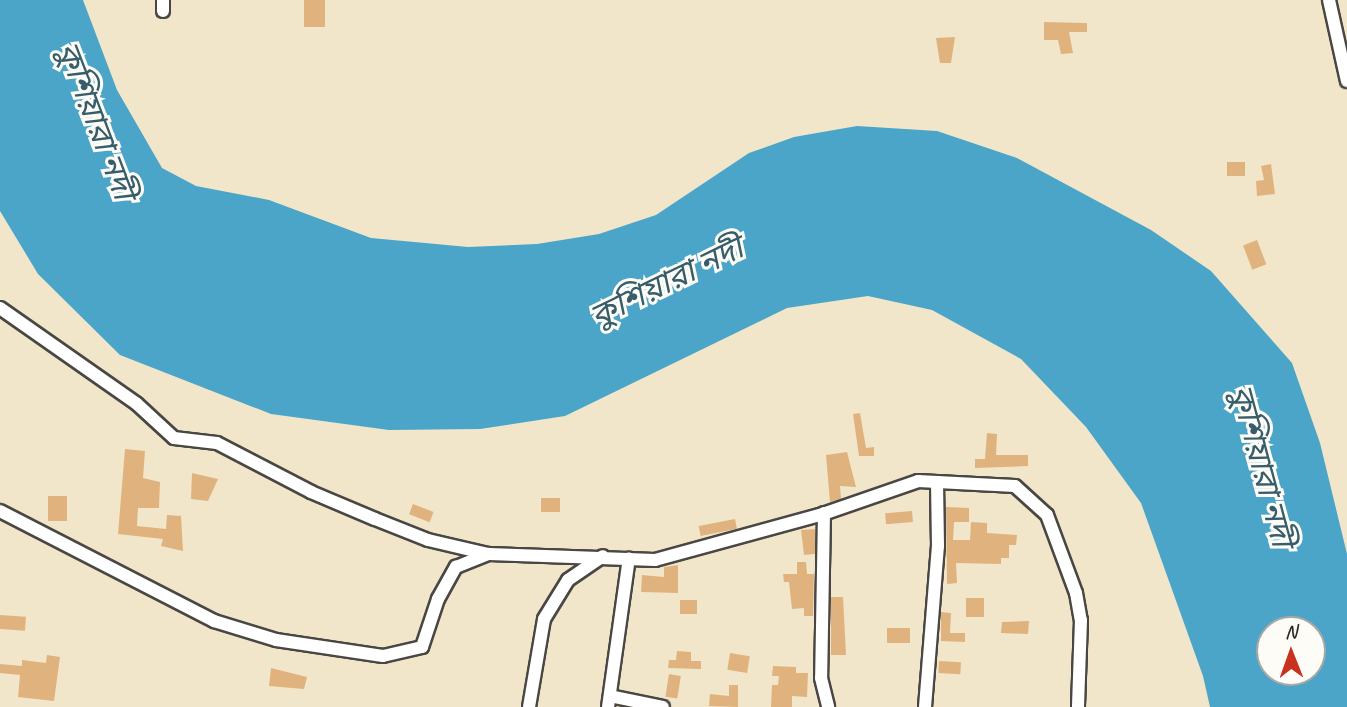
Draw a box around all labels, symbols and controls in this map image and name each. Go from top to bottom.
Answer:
water label: কুশিয়ারা নদী [47,37,143,205]
water label: কুশিয়ারা নদী [584,229,750,337]
water label: কুশিয়ারা নদী [1221,381,1301,551]
north arrow [1256,616,1326,686]
text: N [1285,620,1297,644]

